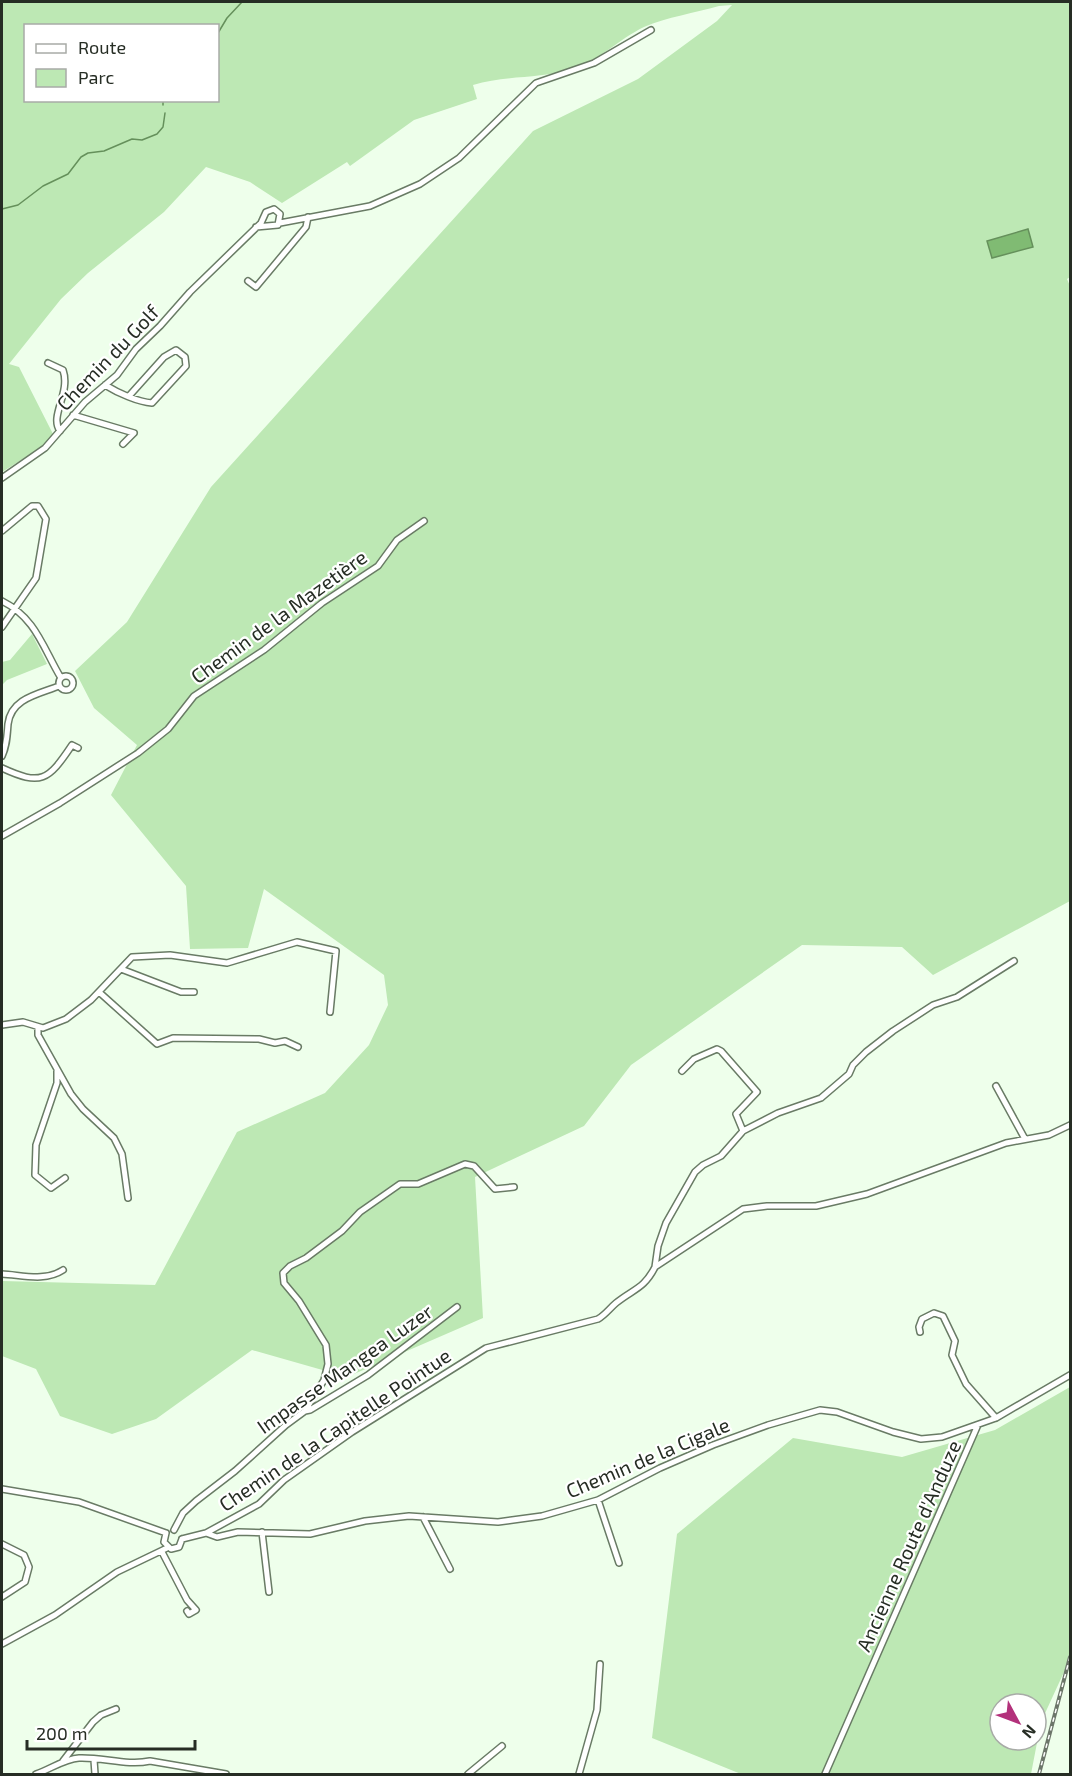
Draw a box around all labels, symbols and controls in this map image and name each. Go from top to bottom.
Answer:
legend [24,24,219,102]
text: Route [78,36,126,58]
text: Parc [78,66,114,88]
street label: Chemin du Golf [51,299,164,415]
street label: Chemin de la Mazetière [186,544,371,688]
street label: Impasse Mangea Luzer [252,1298,437,1438]
street label: Chemin de la Capitelle Pointue [214,1343,455,1516]
street label: Chemin de la Cigale [562,1412,733,1502]
street label: Ancienne Route d'Anduze [851,1436,966,1655]
north arrow [988,1692,1048,1752]
scale bar [27,1713,195,1751]
text: 200 m [36,1722,88,1744]
text: N [1019,1722,1041,1743]

